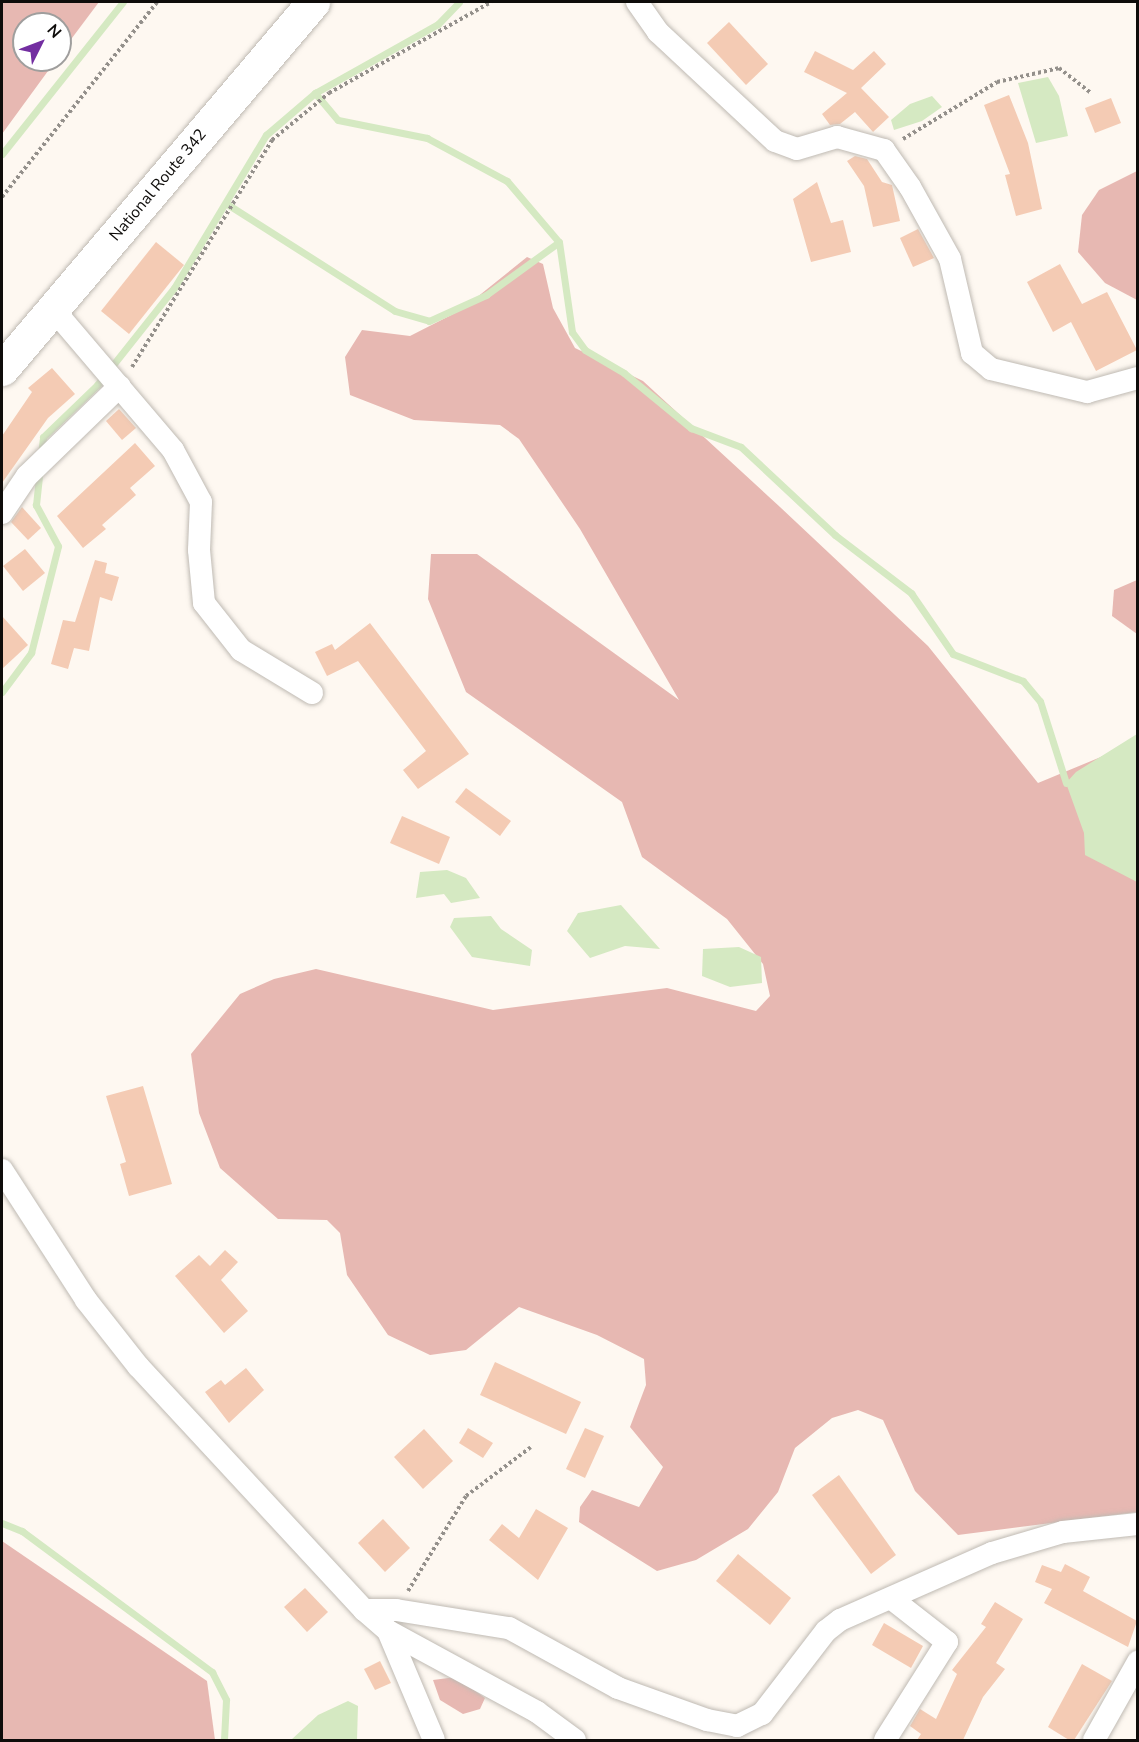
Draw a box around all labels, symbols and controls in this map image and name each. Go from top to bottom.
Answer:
north arrow [12,12,72,72]
text: N [42,19,66,43]
street label: National Route 342 [106,125,210,245]

